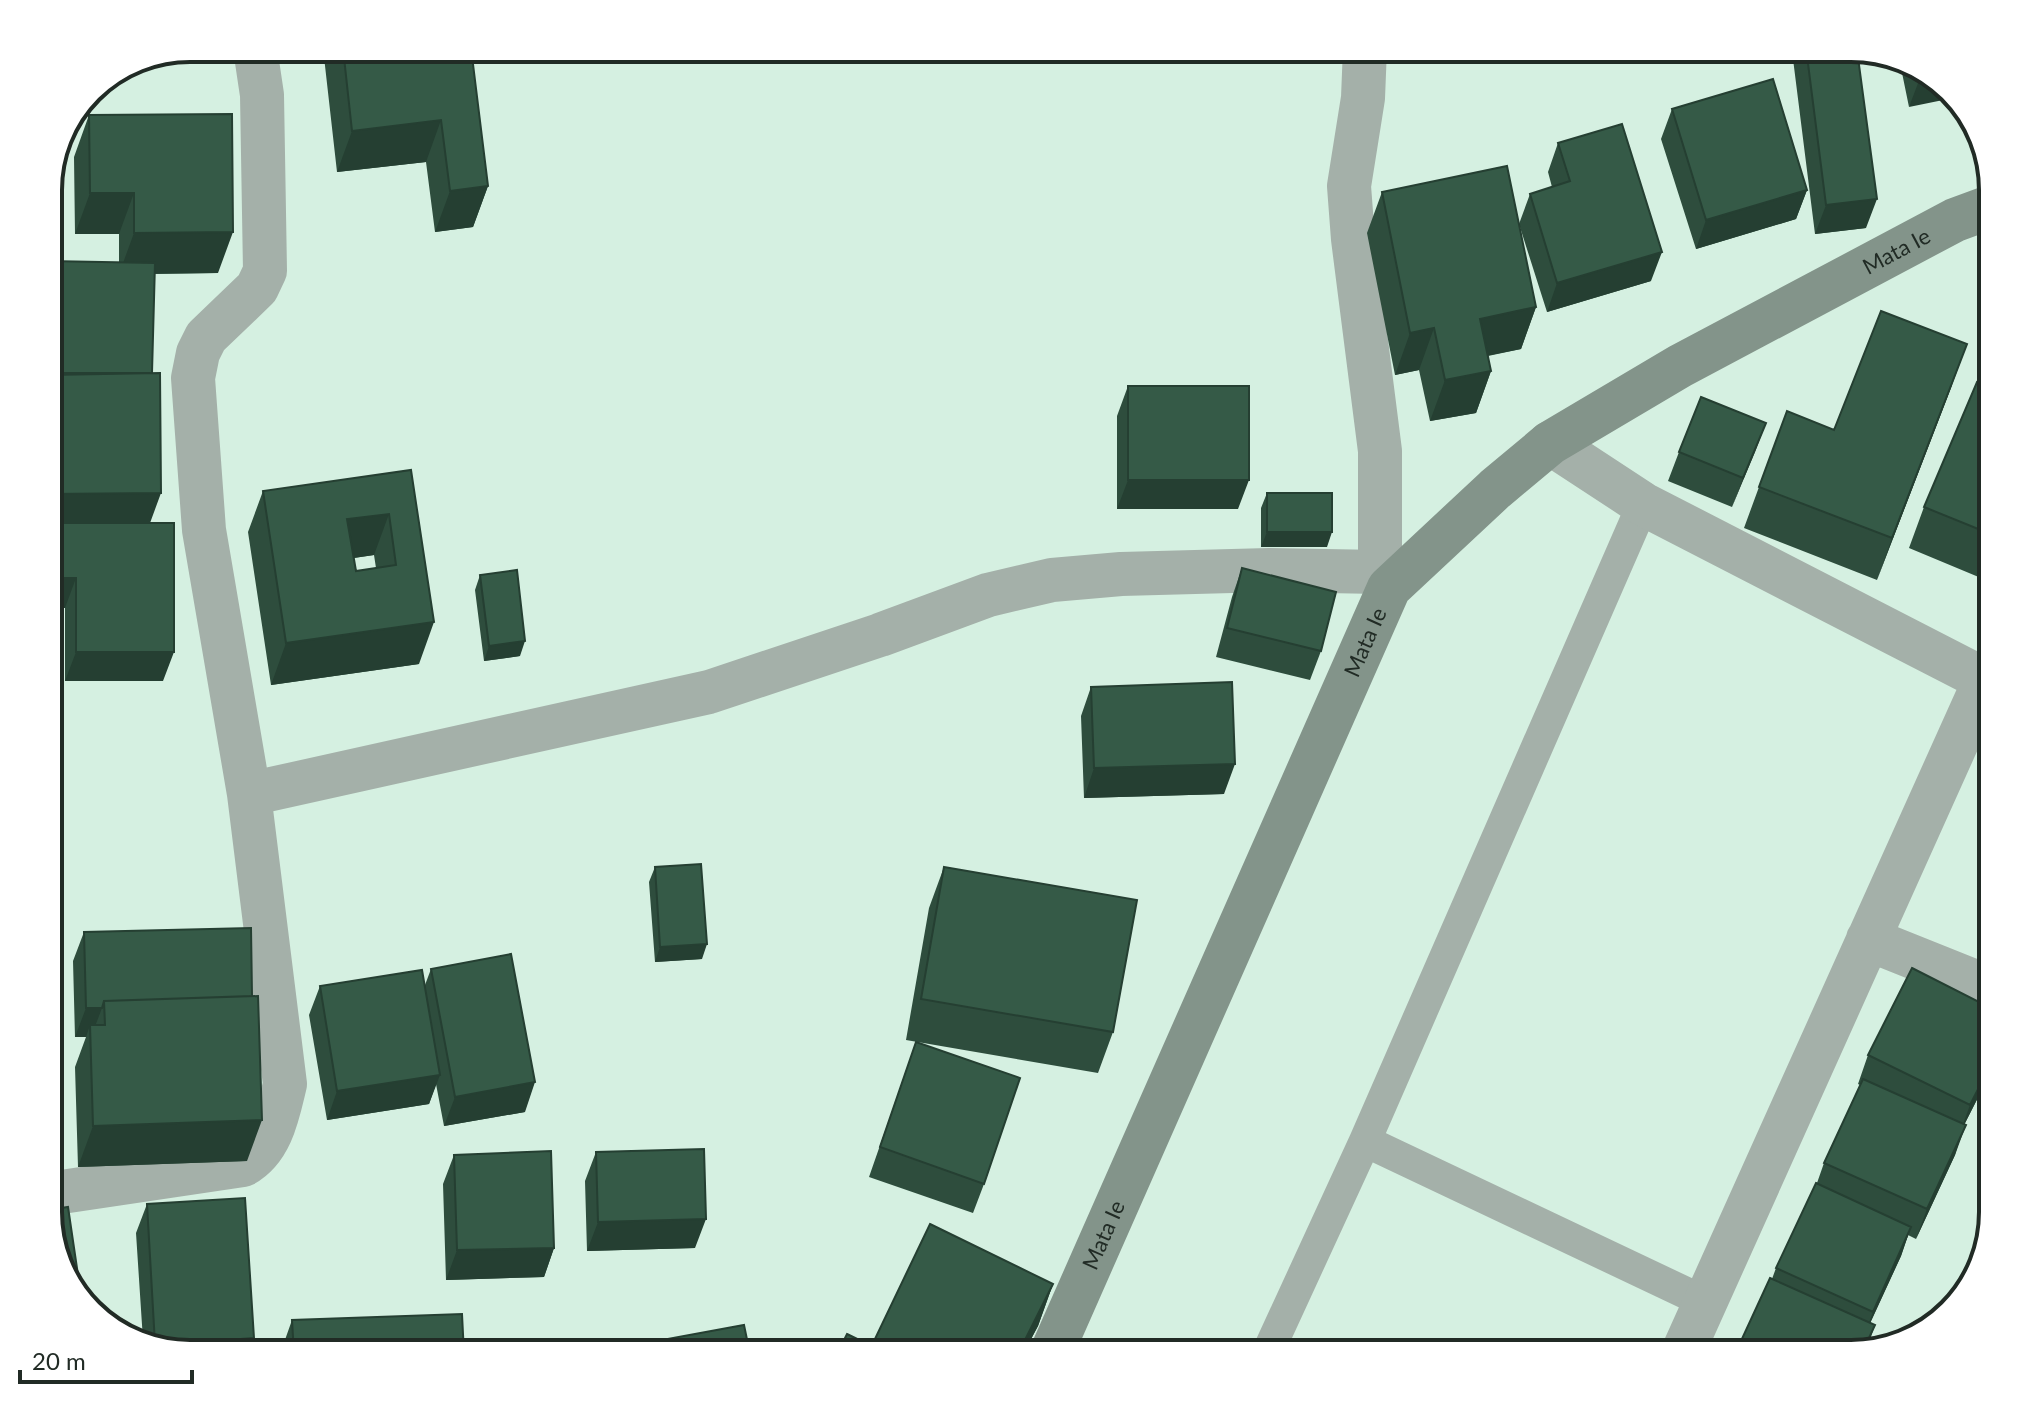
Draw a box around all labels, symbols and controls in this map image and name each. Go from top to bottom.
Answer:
street label: Mata Ie [1858,222,1935,280]
street label: Mata Ie [1338,603,1392,681]
street label: Mata Ie [1076,1196,1130,1274]
scale bar [20,1334,192,1384]
text: 20 m [32,1346,86,1375]

